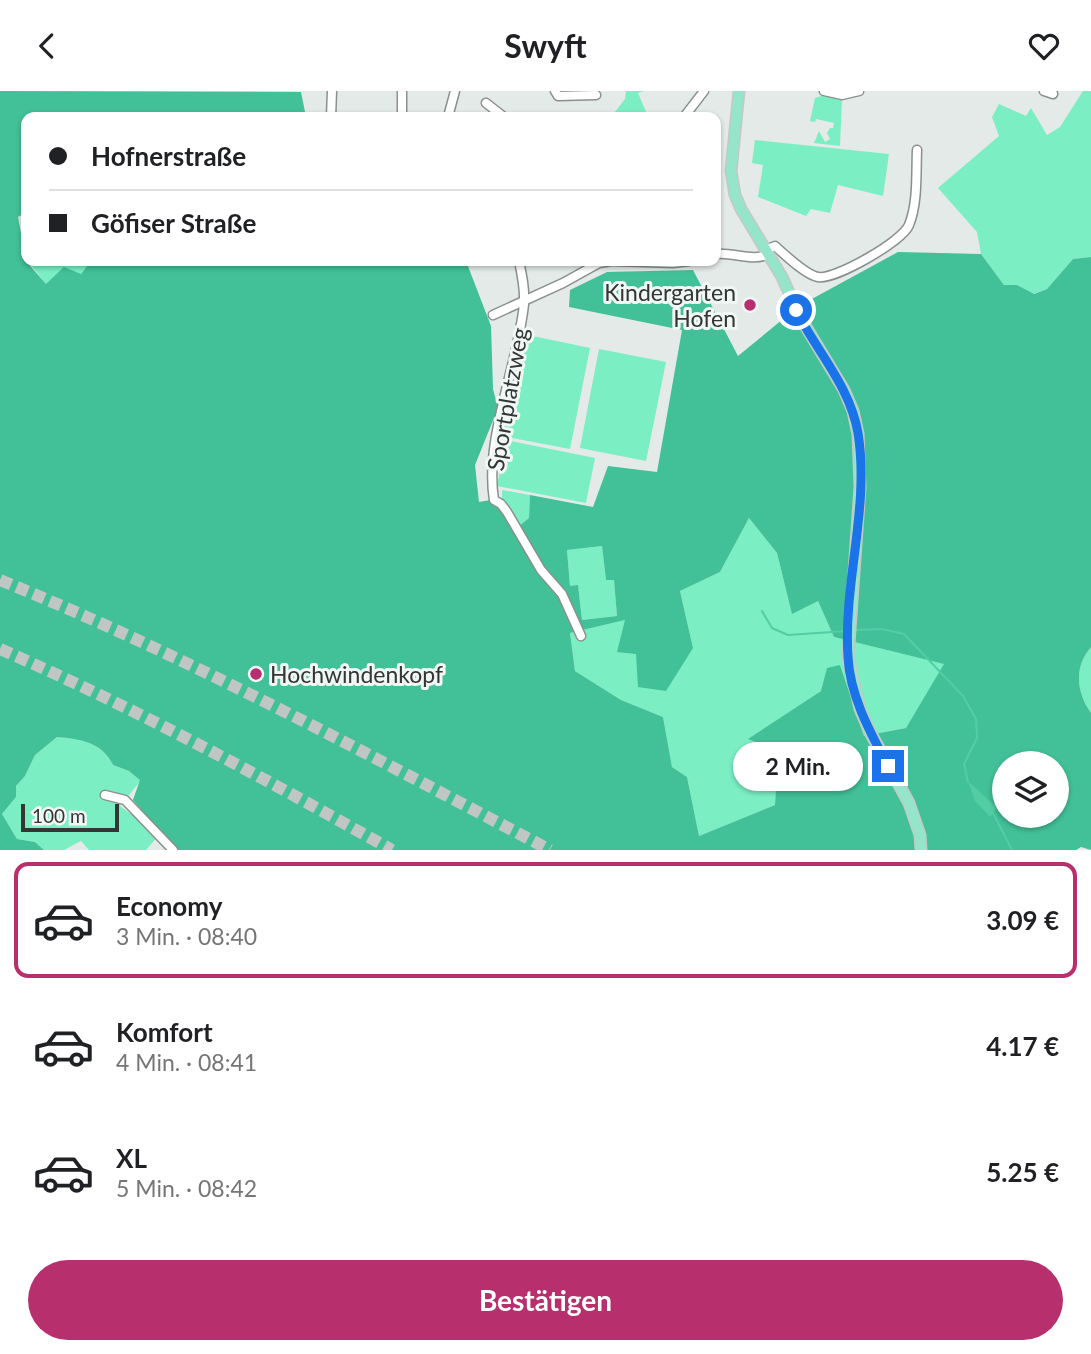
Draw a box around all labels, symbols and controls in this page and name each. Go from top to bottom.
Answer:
text: Swyft [504,26,587,65]
icon: back [28,27,66,65]
icon: heart [1025,27,1063,65]
text: Hofnerstraße [91,140,246,172]
text: Göfiser Straße [91,207,256,239]
place label: Kindergarten Hofen [604,278,736,332]
route start [780,294,812,326]
marker: Kindergarten Hofen [742,297,758,313]
street label: Sportplatzweg [481,325,533,473]
place label: Hochwindenkopf [270,660,443,688]
marker: Hochwindenkopf [248,666,264,682]
callout: 2 Min. [734,741,864,791]
route end [872,750,904,782]
map controls [992,751,1069,828]
button: layers [992,751,1069,828]
text: 2 Min. [766,752,830,780]
scale bar [21,801,119,833]
text: 100 m [32,804,86,827]
icon: car [32,889,95,952]
text: Economy [116,890,222,922]
text: 3.09 € [986,904,1059,936]
text: 3 Min. · 08:40 [116,922,257,950]
icon: car [32,1015,95,1078]
text: Komfort [116,1016,213,1048]
text: 4.17 € [986,1030,1059,1062]
text: 4 Min. · 08:41 [116,1048,257,1076]
icon: car [32,1141,95,1204]
text: XL [116,1142,147,1174]
text: 5.25 € [986,1156,1059,1188]
text: 5 Min. · 08:42 [116,1174,257,1202]
button: Bestätigen [28,1260,1063,1340]

